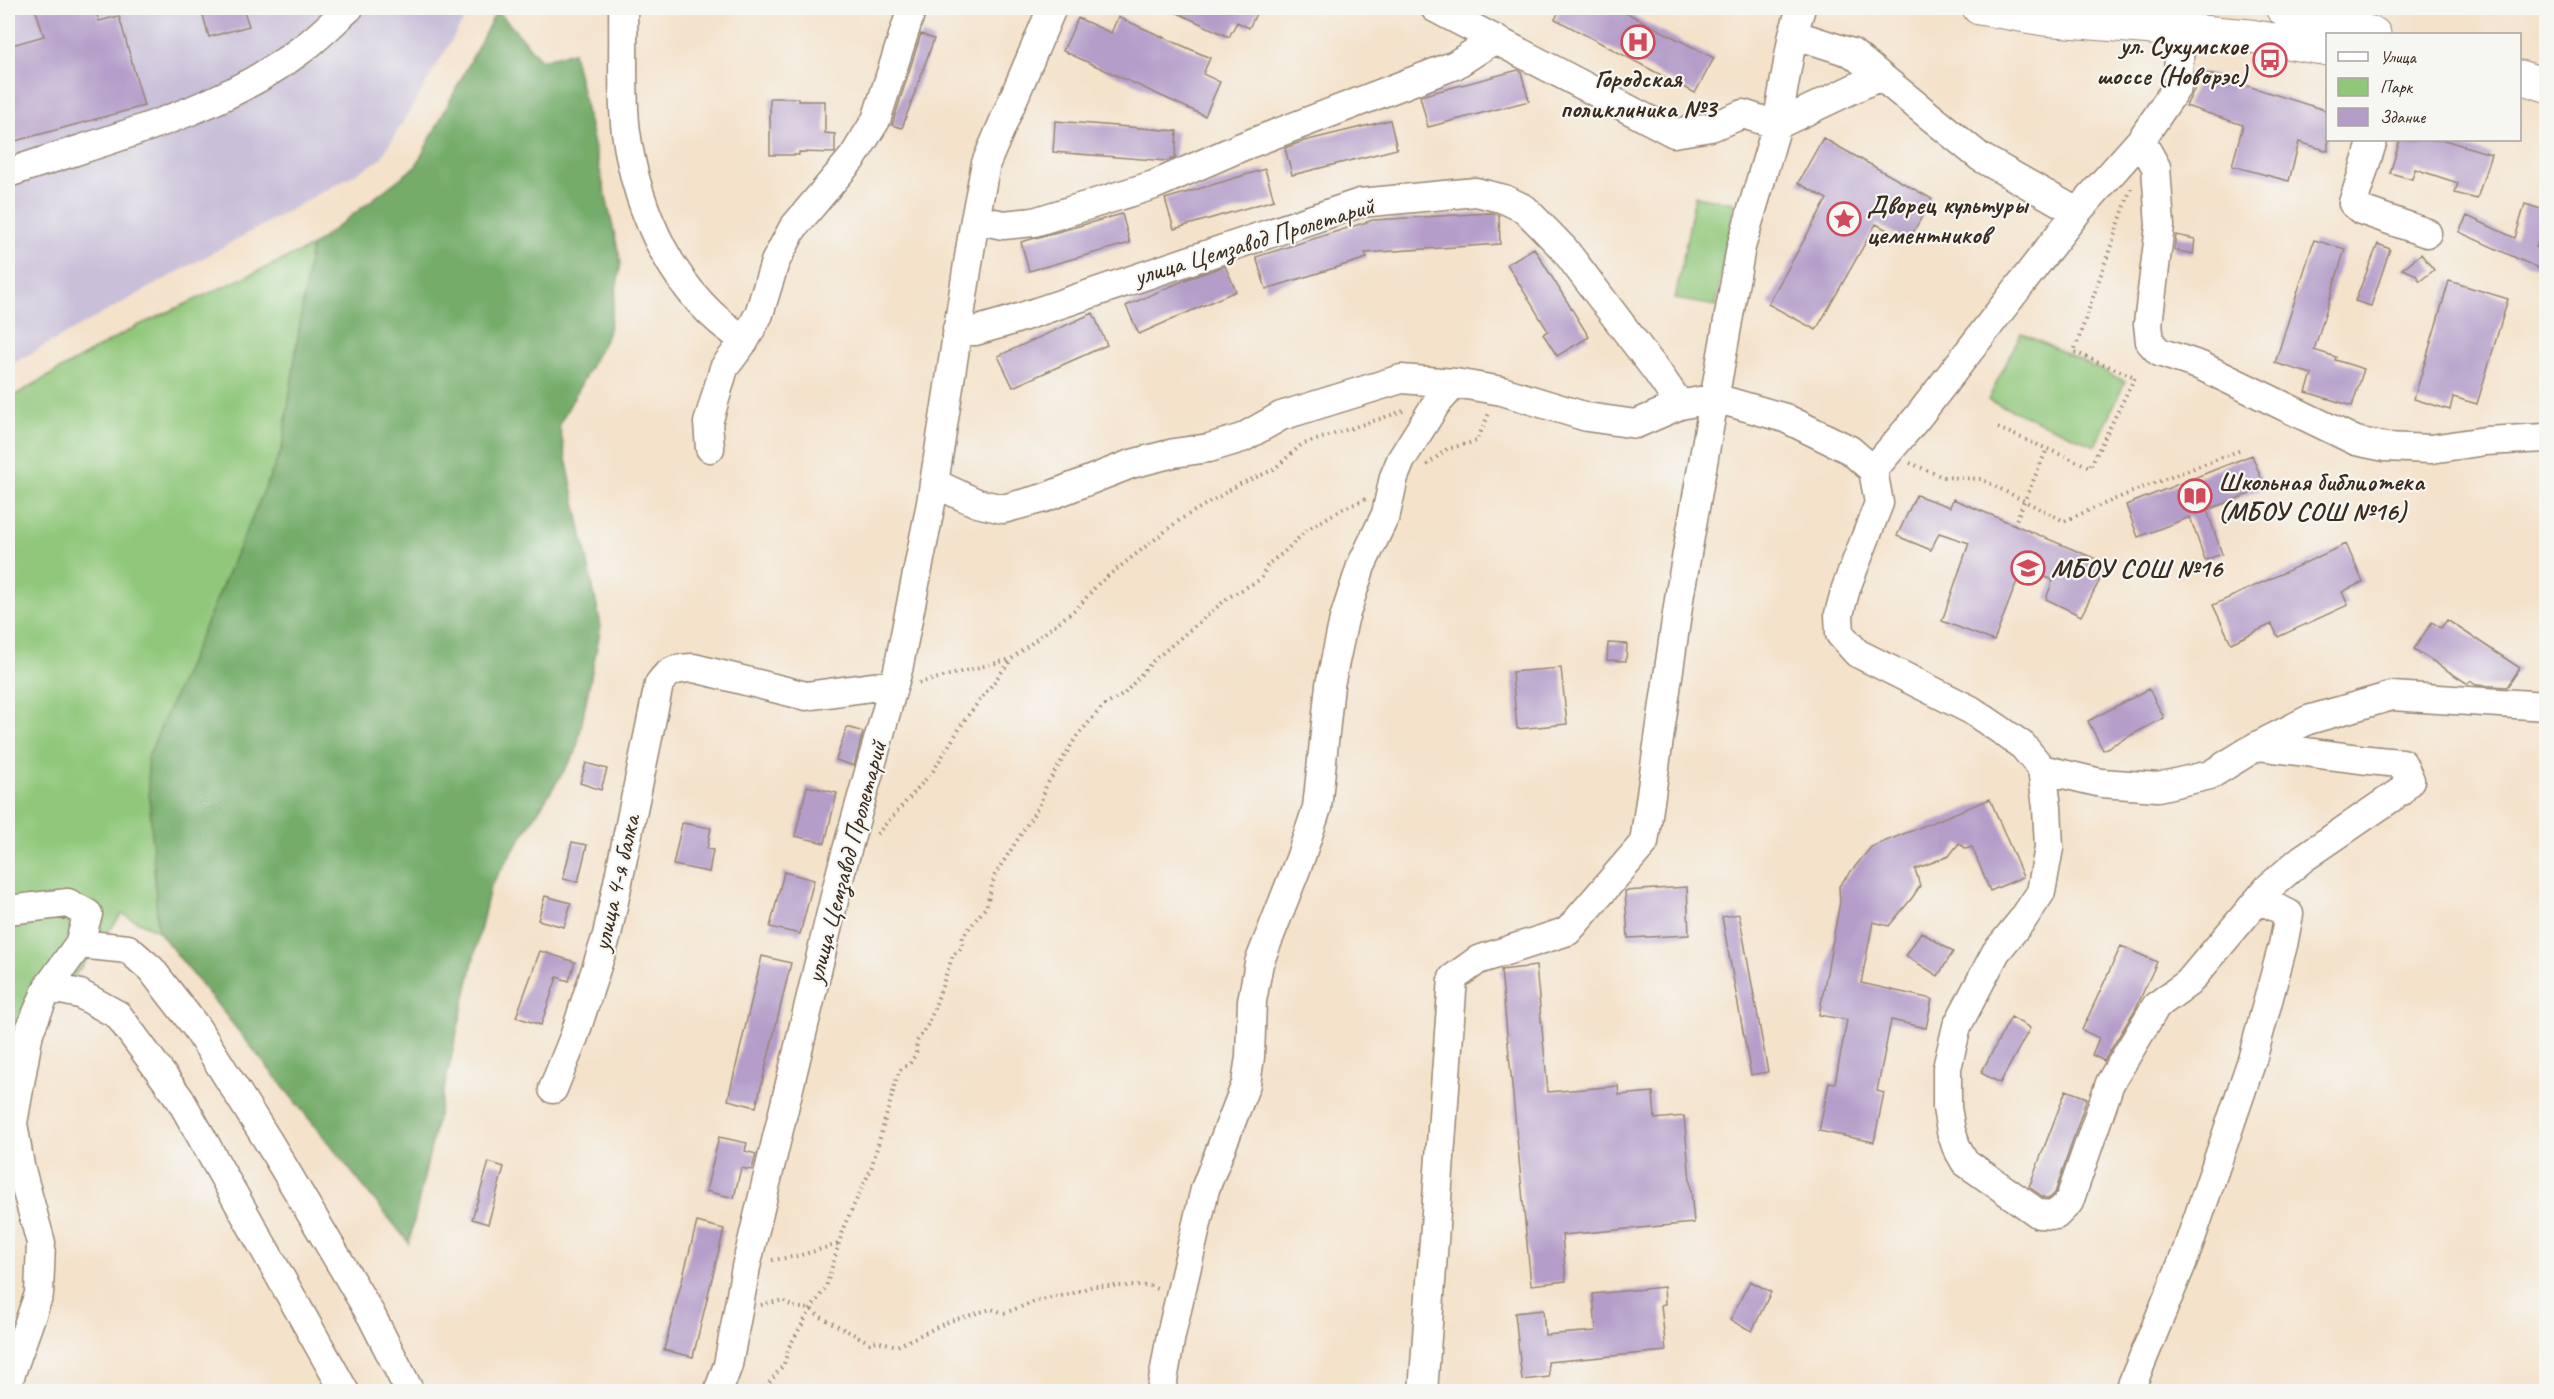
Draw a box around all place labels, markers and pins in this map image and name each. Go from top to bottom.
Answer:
hospital icon: Городская поликлиника №3 [1620,24,1656,60]
place label: ул. Сухумское шоссе (Новорэс) [2096,29,2249,92]
bus stop icon: ул. Сухумское шоссе (Новорэс) [2252,42,2288,78]
place label: Городская поликлиника №3 [1560,62,1719,125]
place label: Дворец культуры цементников [1867,188,2030,251]
place icon: Дворец культуры цементников [1826,201,1862,237]
place label: Школьная библиотека (МБОУ СОШ №16) [2218,465,2426,528]
library icon: Школьная библиотека (МБОУ СОШ №16) [2177,478,2213,514]
school or university icon: МБОУ СОШ №16 [2010,550,2046,586]
place label: МБОУ СОШ №16 [2051,552,2224,585]

